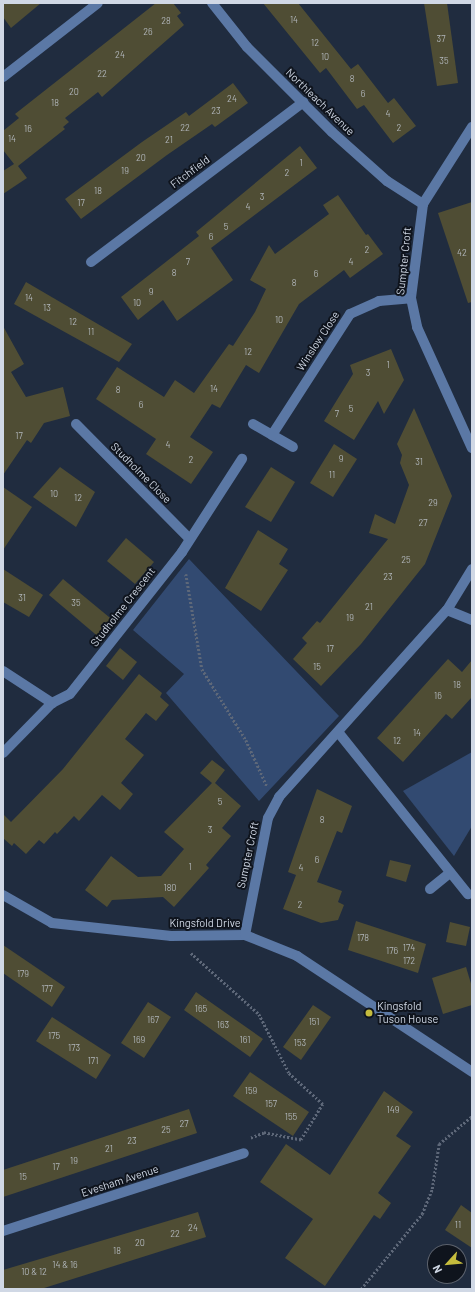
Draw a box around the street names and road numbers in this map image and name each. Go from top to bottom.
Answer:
street label: Northleach Avenue [283,66,357,138]
street label: Fitchfield [168,153,212,191]
street label: Sumpter Croft [394,227,414,295]
street label: Winslow Close [294,309,342,373]
street label: Studholme Close [108,440,174,506]
street label: Studholme Crescent [88,565,158,649]
street label: Sumpter Croft [234,820,262,890]
street label: Kingsfold Drive [169,916,241,930]
street label: Evesham Avenue [80,1162,160,1200]

